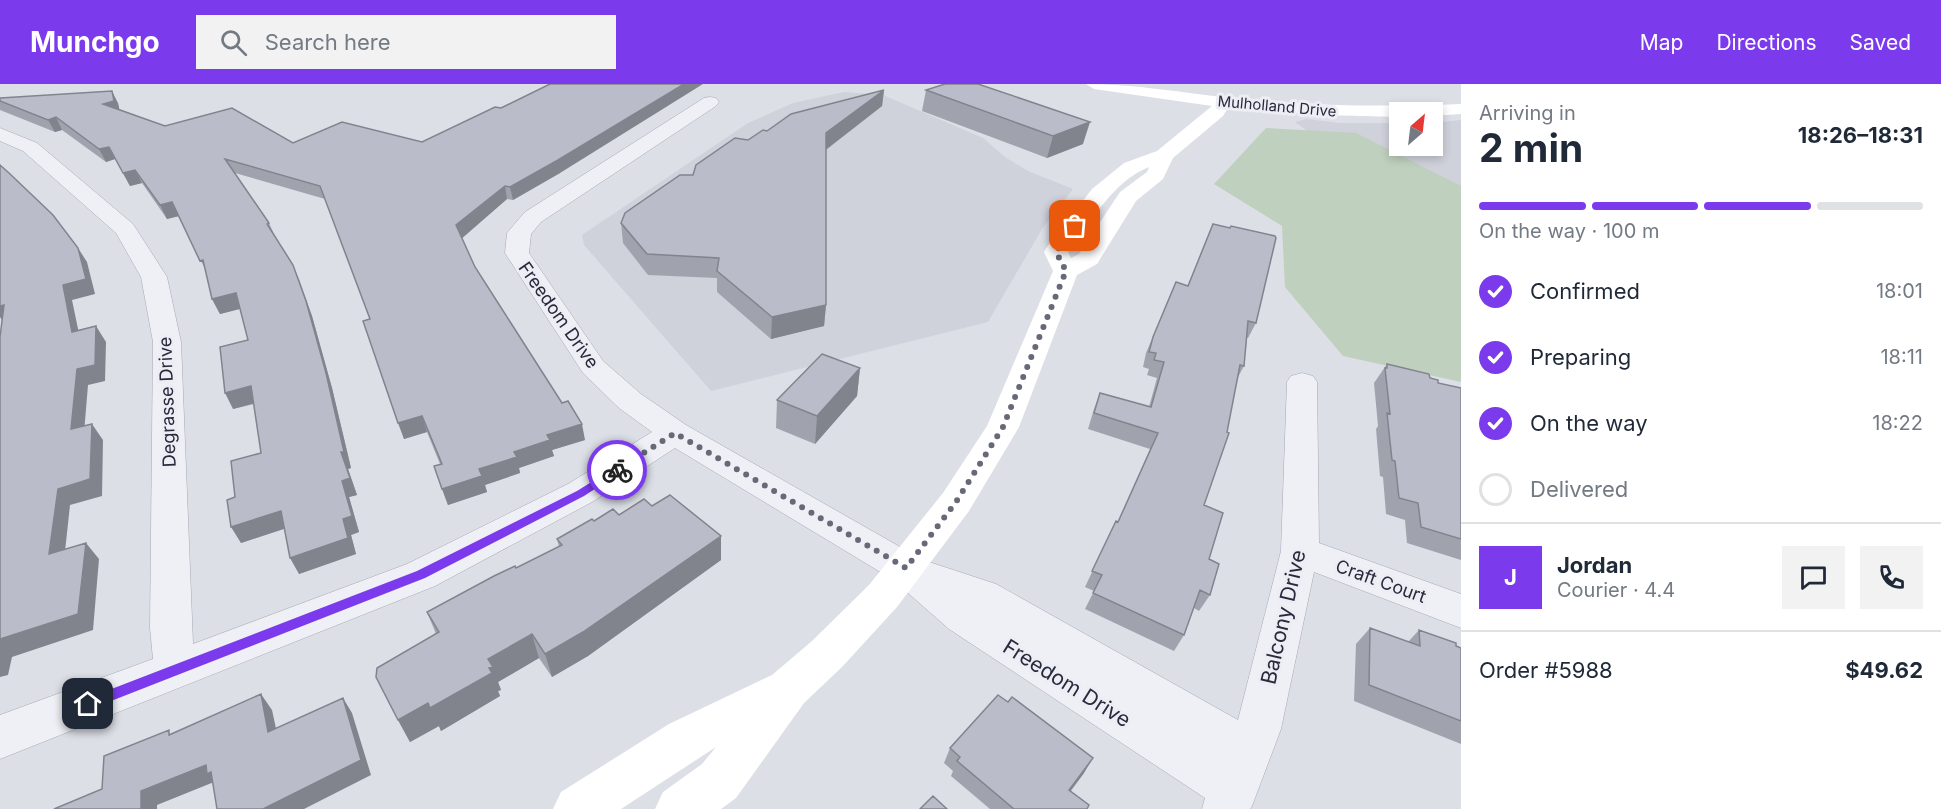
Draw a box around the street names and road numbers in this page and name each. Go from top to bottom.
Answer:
street label: Mulholland Drive [1217,91,1337,121]
street label: Freedom Drive [515,258,603,372]
street label: Degrasse Drive [154,336,180,468]
street label: Balcony Drive [1255,547,1311,687]
street label: Craft Court [1333,555,1429,607]
street label: Freedom Drive [999,634,1135,732]

